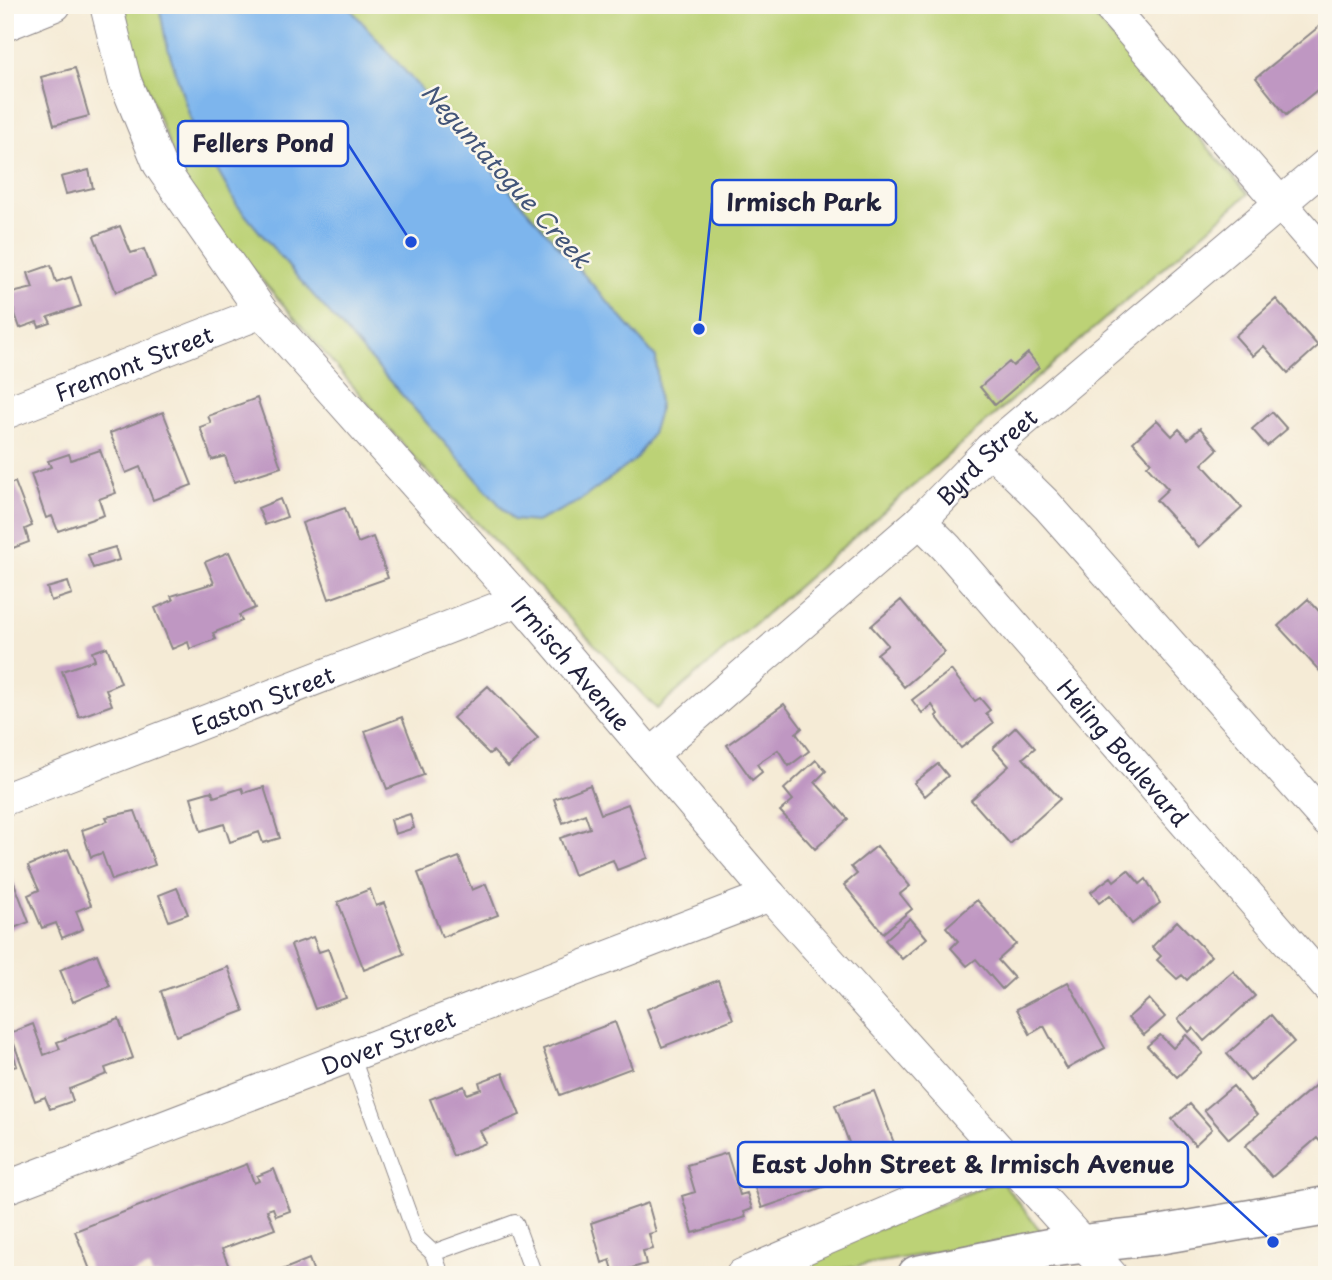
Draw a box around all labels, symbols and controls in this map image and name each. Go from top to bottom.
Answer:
water label: Neguntatogue Creek [414,74,601,277]
callout: Fellers Pond [178,121,348,166]
text: Fellers Pond [192,124,334,160]
callout: Irmisch Park [712,180,896,225]
text: Irmisch Park [726,183,882,219]
street label: Fremont Street [49,316,218,409]
street label: Byrd Street [928,399,1044,512]
street label: Irmisch Avenue [504,587,640,738]
street label: Easton Street [186,656,339,743]
street label: Heling Boulevard [1050,671,1198,833]
street label: Dover Street [316,1000,460,1083]
callout: East John Street & Irmisch Avenue [738,1142,1188,1187]
text: East John Street & Irmisch Avenue [752,1145,1174,1181]

